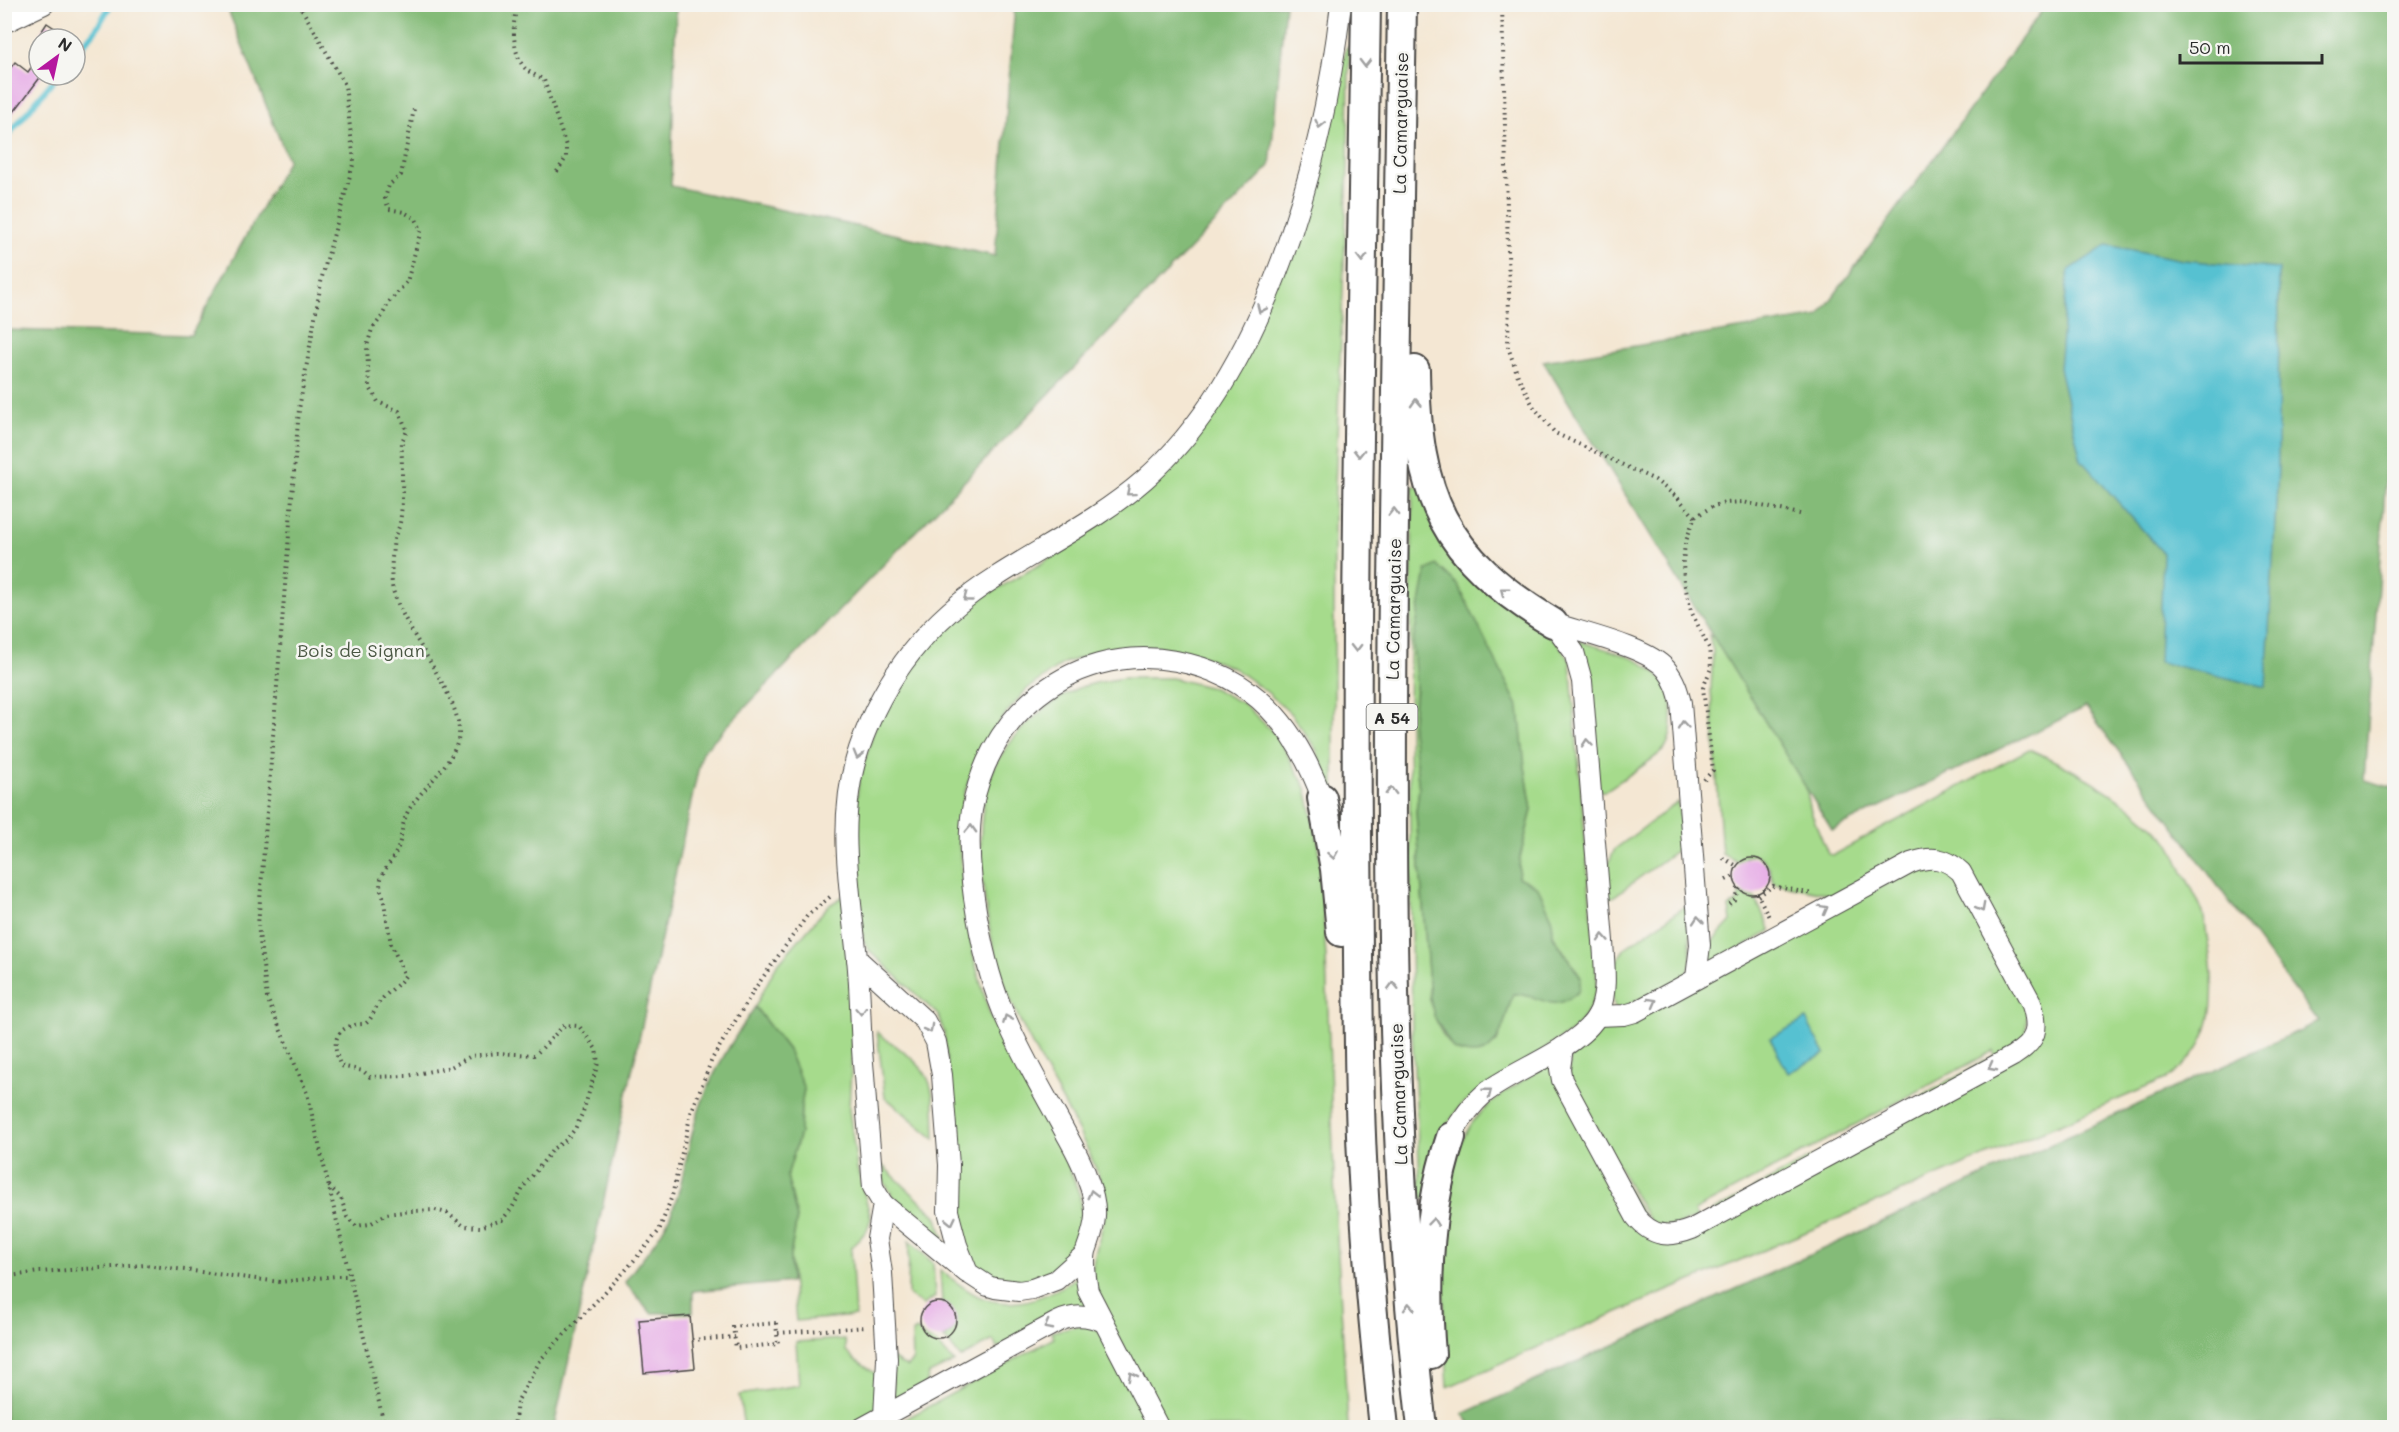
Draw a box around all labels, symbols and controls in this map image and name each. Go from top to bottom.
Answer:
north arrow [27,27,87,87]
scale bar [2180,27,2322,65]
text: N [55,32,76,56]
text: 50 m [2189,35,2231,59]
street label: La Camarguaise [1387,52,1413,194]
one-way arrow [1359,58,1371,67]
one-way arrow [1315,119,1328,129]
one-way arrow [1356,253,1368,262]
one-way arrow [1256,303,1268,314]
one-way arrow [1409,398,1422,407]
one-way arrow [1353,448,1365,457]
one-way arrow [1126,484,1137,495]
one-way arrow [1388,508,1400,517]
street label: La Camarguaise [1380,538,1406,680]
one-way arrow [1500,587,1511,598]
one-way arrow [962,591,973,602]
park label: Bois de Signan [297,638,425,662]
one-way arrow [1350,643,1362,652]
road number: A 54 [1366,704,1418,730]
one-way arrow [1676,721,1689,730]
one-way arrow [1581,739,1594,748]
one-way arrow [853,749,865,760]
one-way arrow [1385,787,1397,796]
one-way arrow [965,824,978,833]
one-way arrow [1326,851,1338,860]
one-way arrow [1974,902,1985,912]
one-way arrow [1818,905,1829,916]
one-way arrow [1692,915,1705,924]
one-way arrow [1597,933,1610,942]
one-way arrow [1387,982,1400,991]
one-way arrow [1647,998,1657,1009]
one-way arrow [854,1007,867,1016]
one-way arrow [1002,1014,1014,1025]
one-way arrow [922,1023,933,1033]
street label: La Camarguaise [1384,1023,1412,1165]
one-way arrow [1988,1060,1998,1071]
one-way arrow [1481,1088,1492,1099]
one-way arrow [1086,1189,1099,1199]
one-way arrow [943,1216,956,1226]
one-way arrow [1426,1218,1439,1227]
one-way arrow [1403,1302,1416,1311]
one-way arrow [1044,1319,1055,1330]
one-way arrow [1128,1372,1139,1382]

